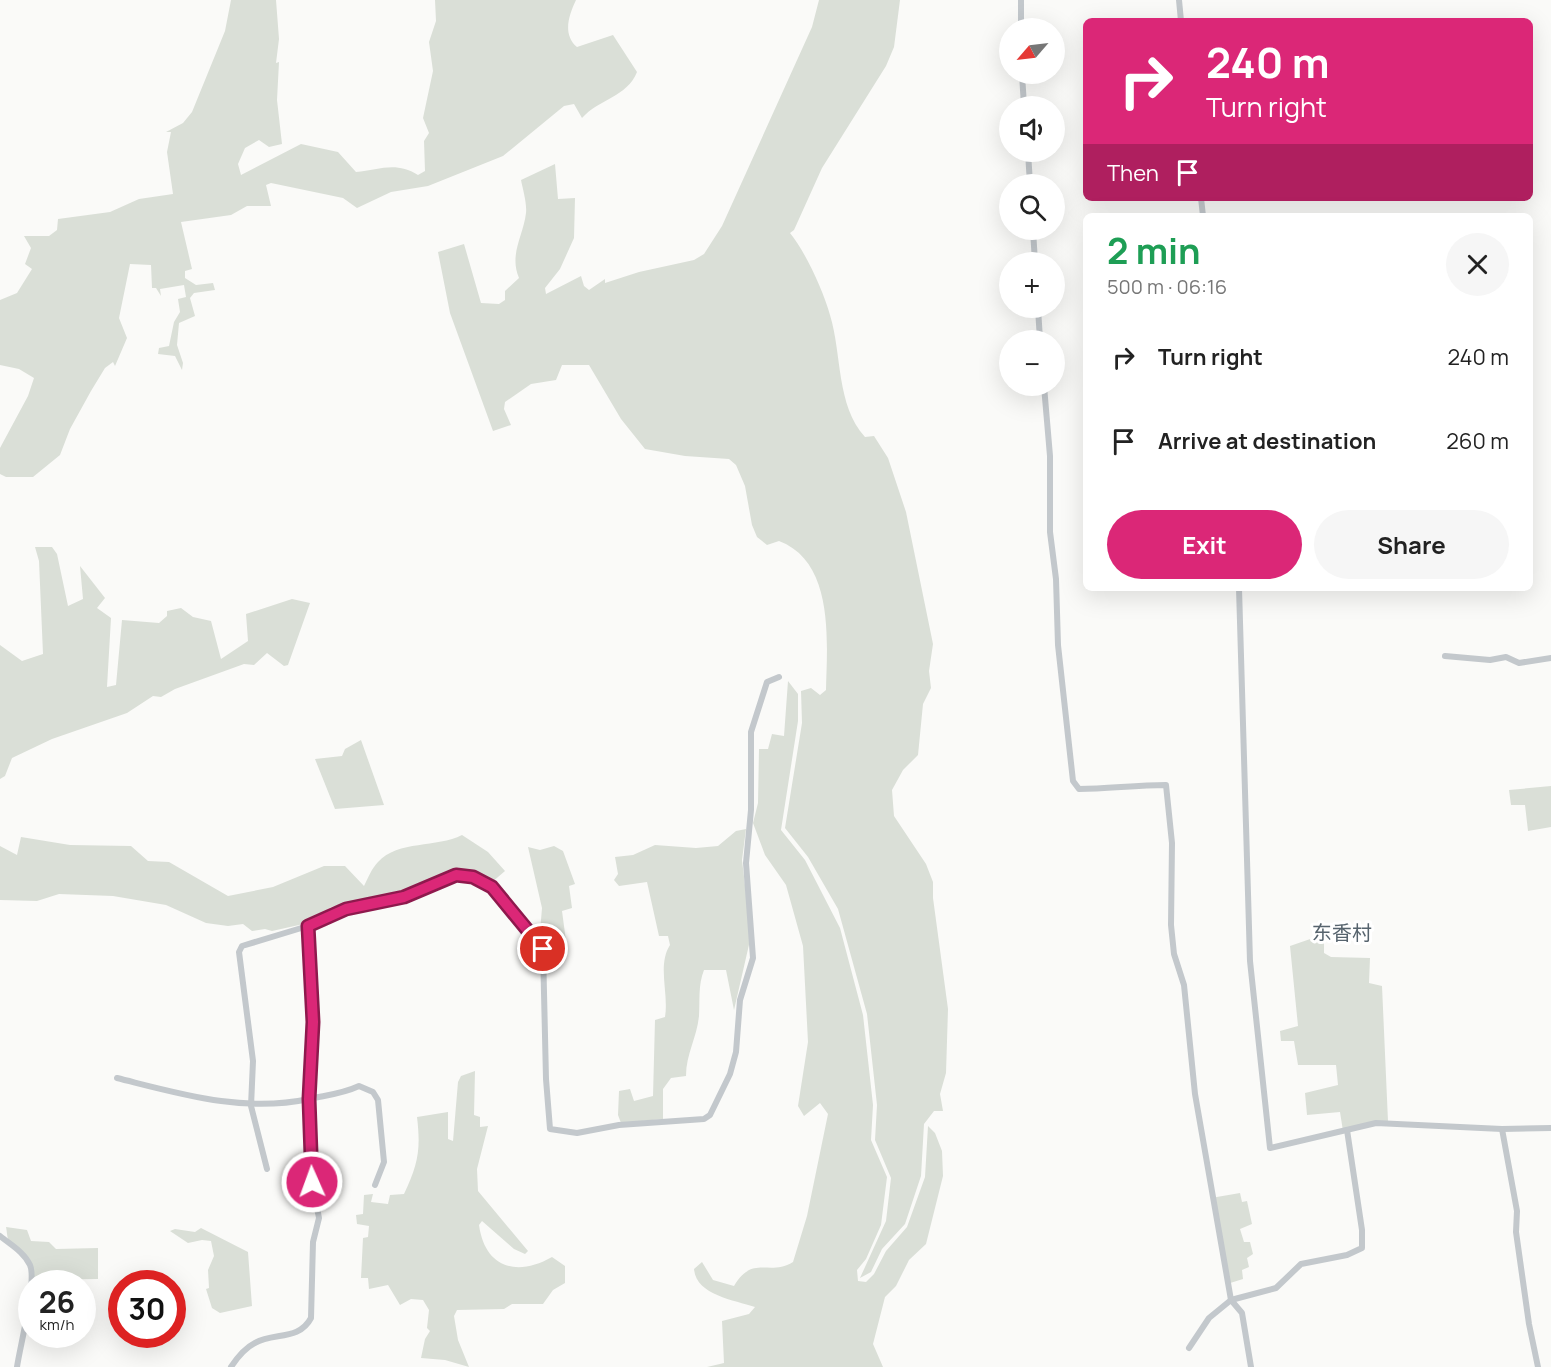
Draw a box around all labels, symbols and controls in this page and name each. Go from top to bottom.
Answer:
north arrow [999,18,1065,84]
map controls [999,18,1065,396]
text: 240 m [1206,33,1330,91]
icon: right [1107,42,1185,120]
text: Turn right [1206,88,1327,125]
button: sound [999,96,1065,162]
icon: arrive [1171,156,1204,189]
text: Then [1107,158,1159,188]
button: search [999,174,1065,240]
text: 2 min [1107,226,1201,275]
button: close [1446,233,1509,296]
button: + [999,252,1065,318]
text: 500 m · 06:16 [1107,273,1227,300]
button: − [999,330,1065,396]
icon: right [1107,341,1140,374]
text: Turn right [1158,342,1263,372]
text: 240 m [1447,342,1509,372]
icon: arrive [1107,425,1140,458]
text: Arrive at destination [1158,426,1376,456]
text: 260 m [1446,426,1509,456]
button: Exit [1107,510,1302,579]
button: Share [1314,510,1509,579]
district label: 东香村 [1312,919,1372,946]
pin [517,923,568,974]
icon: arrive [526,932,559,965]
position arrow [280,1150,344,1214]
speed limit sign: 30 [108,1270,186,1348]
text: 26 [39,1281,75,1322]
text: km/h [40,1314,74,1335]

